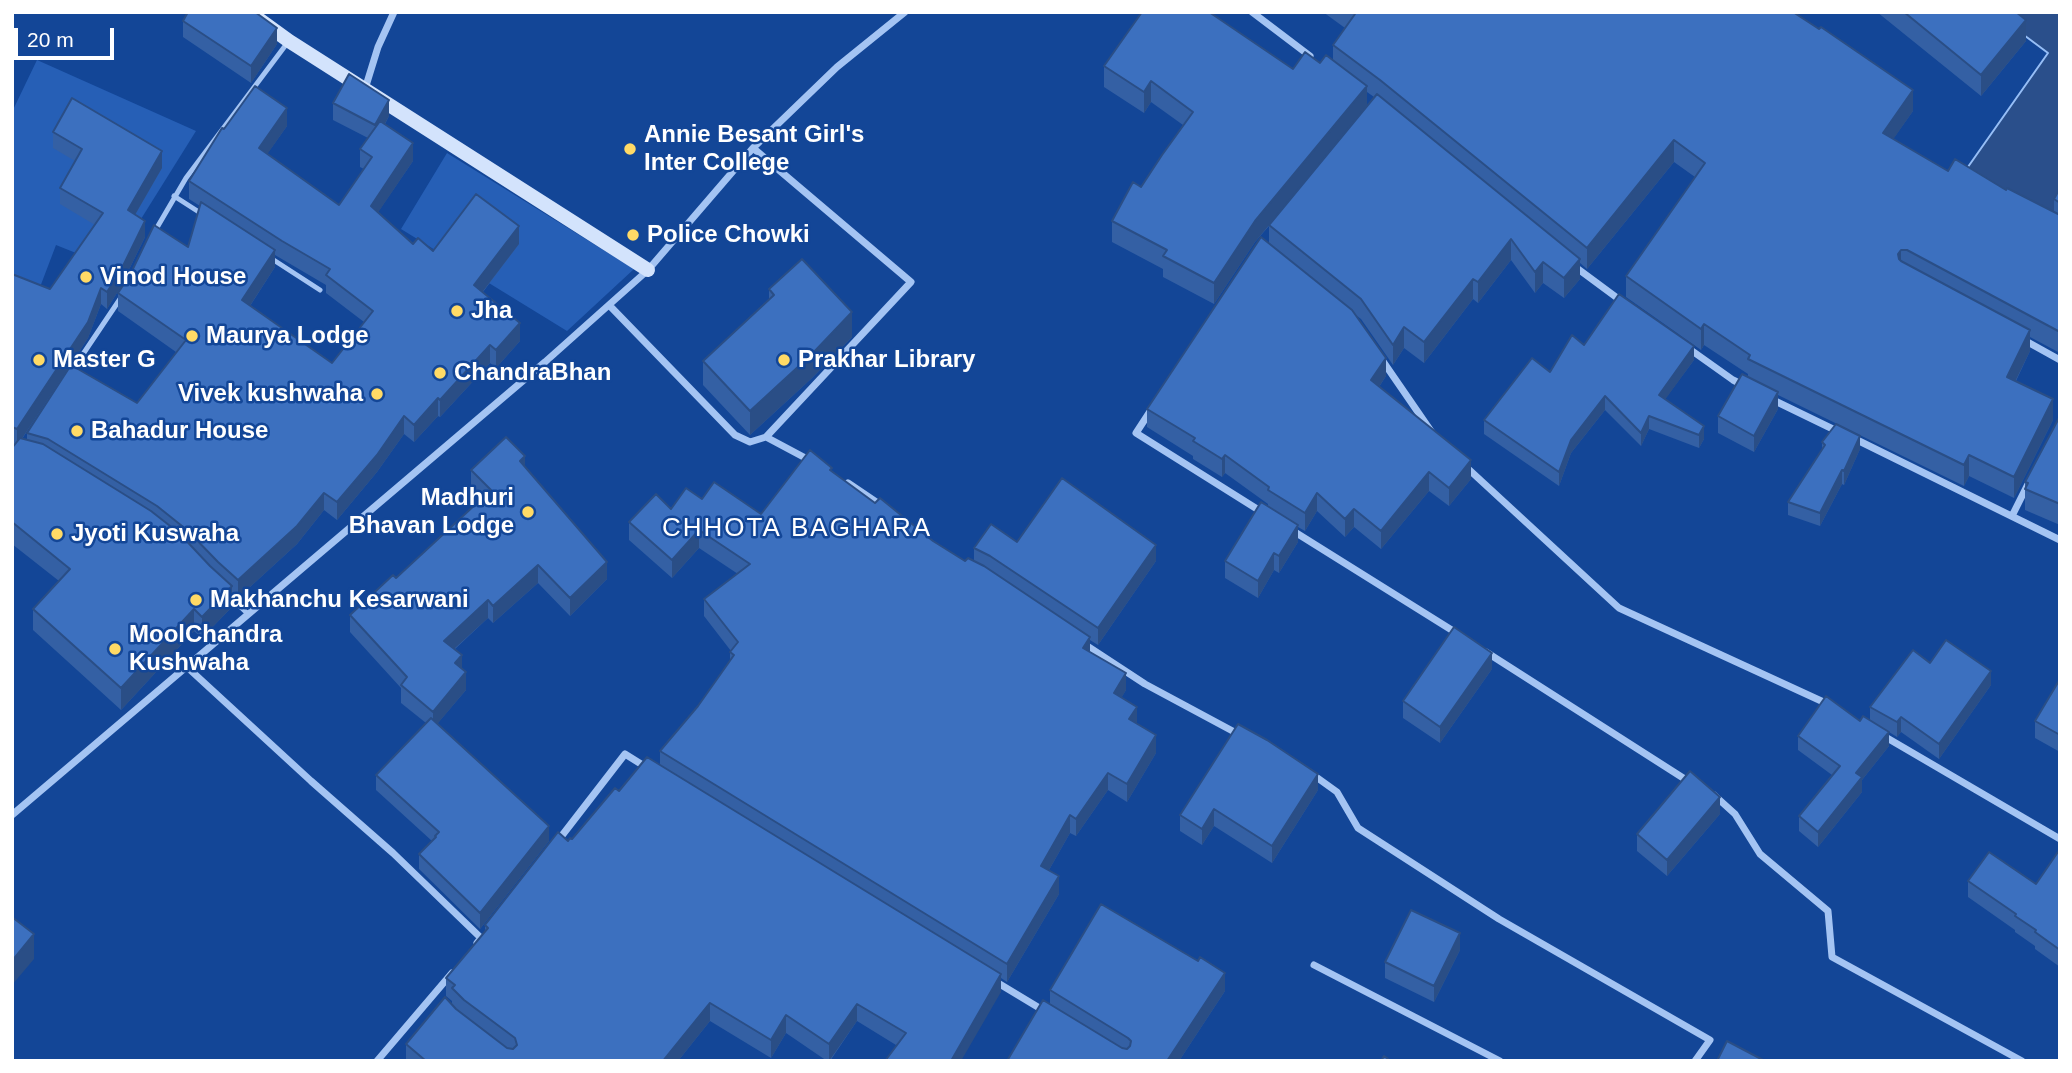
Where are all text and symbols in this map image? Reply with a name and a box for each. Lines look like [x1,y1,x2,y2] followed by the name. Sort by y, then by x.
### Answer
[18,14,117,58] scale bar
[27,28,74,51] text: 20 m
[644,121,864,177] place label: Annie Besant Girl's Inter College
[622,141,638,157] marker: Annie Besant Girl's Inter College
[647,221,810,249] place label: Police Chowki
[625,227,641,243] marker: Police Chowki
[100,263,246,291] place label: Vinod House
[78,269,94,285] marker: Vinod House
[471,297,512,325] place label: Jha
[449,303,465,319] marker: Jha
[206,322,369,350] place label: Maurya Lodge
[184,328,200,344] marker: Maurya Lodge
[53,346,156,374] place label: Master G
[798,346,975,374] place label: Prakhar Library
[31,352,47,368] marker: Master G
[776,352,792,368] marker: Prakhar Library
[454,359,611,387] place label: ChandraBhan
[432,365,448,381] marker: ChandraBhan
[178,380,363,408] place label: Vivek kushwaha
[369,386,385,402] marker: Vivek kushwaha
[91,417,268,445] place label: Bahadur House
[69,423,85,439] marker: Bahadur House
[349,484,514,540] place label: Madhuri Bhavan Lodge
[520,504,536,520] marker: Madhuri Bhavan Lodge
[664,513,930,545] district label: CHHOTA BAGHARA
[71,520,239,548] place label: Jyoti Kuswaha
[49,526,65,542] marker: Jyoti Kuswaha
[210,586,469,614] place label: Makhanchu Kesarwani
[188,592,204,608] marker: Makhanchu Kesarwani
[129,621,282,677] place label: MoolChandra Kushwaha
[107,641,123,657] marker: MoolChandra Kushwaha

